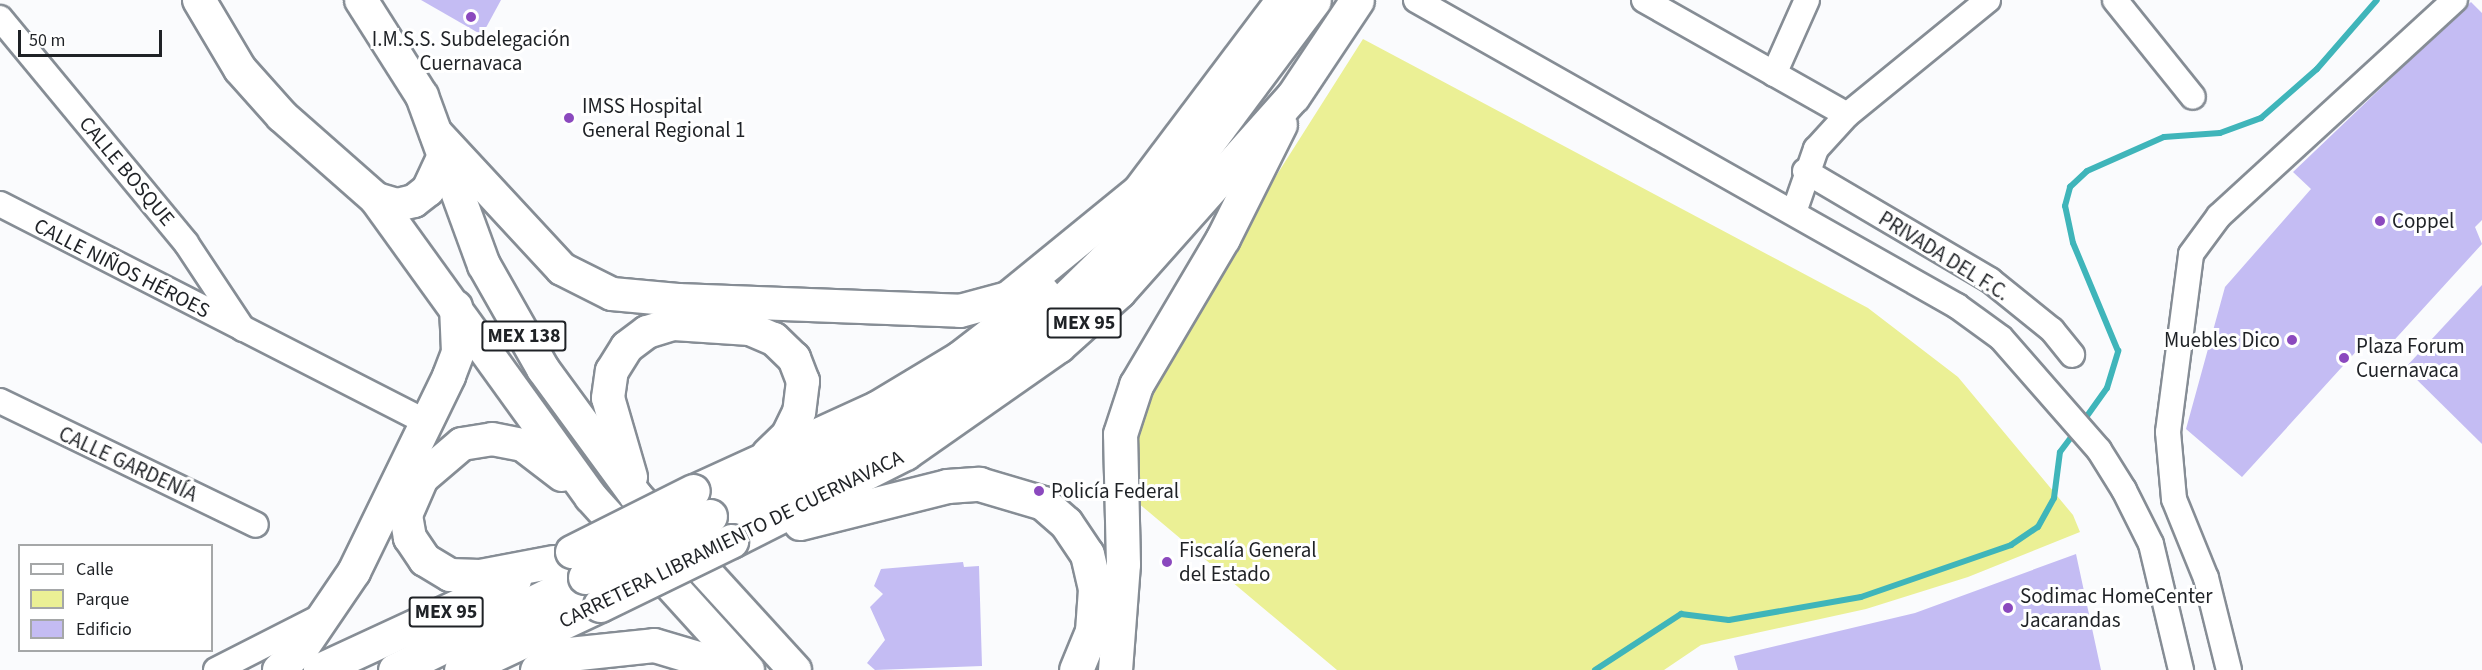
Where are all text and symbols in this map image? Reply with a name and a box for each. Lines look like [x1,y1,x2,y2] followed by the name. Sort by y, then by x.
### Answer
[464,10,478,24] marker: I.M.S.S. Subdelegación Cuernavaca
[21,18,165,56] scale bar
[372,26,570,76] place label: I.M.S.S. Subdelegación Cuernavaca
[29,28,65,53] text: 50 m
[582,93,745,143] place label: IMSS Hospital General Regional 1
[560,109,578,127] marker: IMSS Hospital General Regional 1
[74,111,180,231] street label: CALLE BOSQUE
[1874,206,2014,306] street label: PRIVADA DEL F.C.
[2392,208,2454,234] place label: Coppel
[30,213,214,323] street label: CALLE NIÑOS HÉROES
[2373,214,2387,228] marker: Coppel
[1046,306,1122,340] road number: MEX 95
[480,319,568,353] road number: MEX 138
[2164,327,2280,353] place label: Muebles Dico
[2285,333,2299,347] marker: Muebles Dico
[2356,333,2465,383] place label: Plaza Forum Cuernavaca
[2337,351,2351,365] marker: Plaza Forum Cuernavaca
[55,421,201,507] street label: CALLE GARDENÍA
[555,444,907,634] street label: CARRETERA LIBRAMIENTO DE CUERNAVACA
[1051,478,1179,504] place label: Policía Federal
[1032,484,1046,498] marker: Policía Federal
[1179,537,1317,587] place label: Fiscalía General del Estado
[18,544,213,652] legend
[1160,555,1174,569] marker: Fiscalía General del Estado
[76,557,113,582] text: Calle
[2020,583,2212,633] place label: Sodimac HomeCenter Jacarandas
[76,587,129,612] text: Parque
[408,595,484,629] road number: MEX 95
[2001,601,2015,615] marker: Sodimac HomeCenter Jacarandas
[76,617,132,642] text: Edificio

